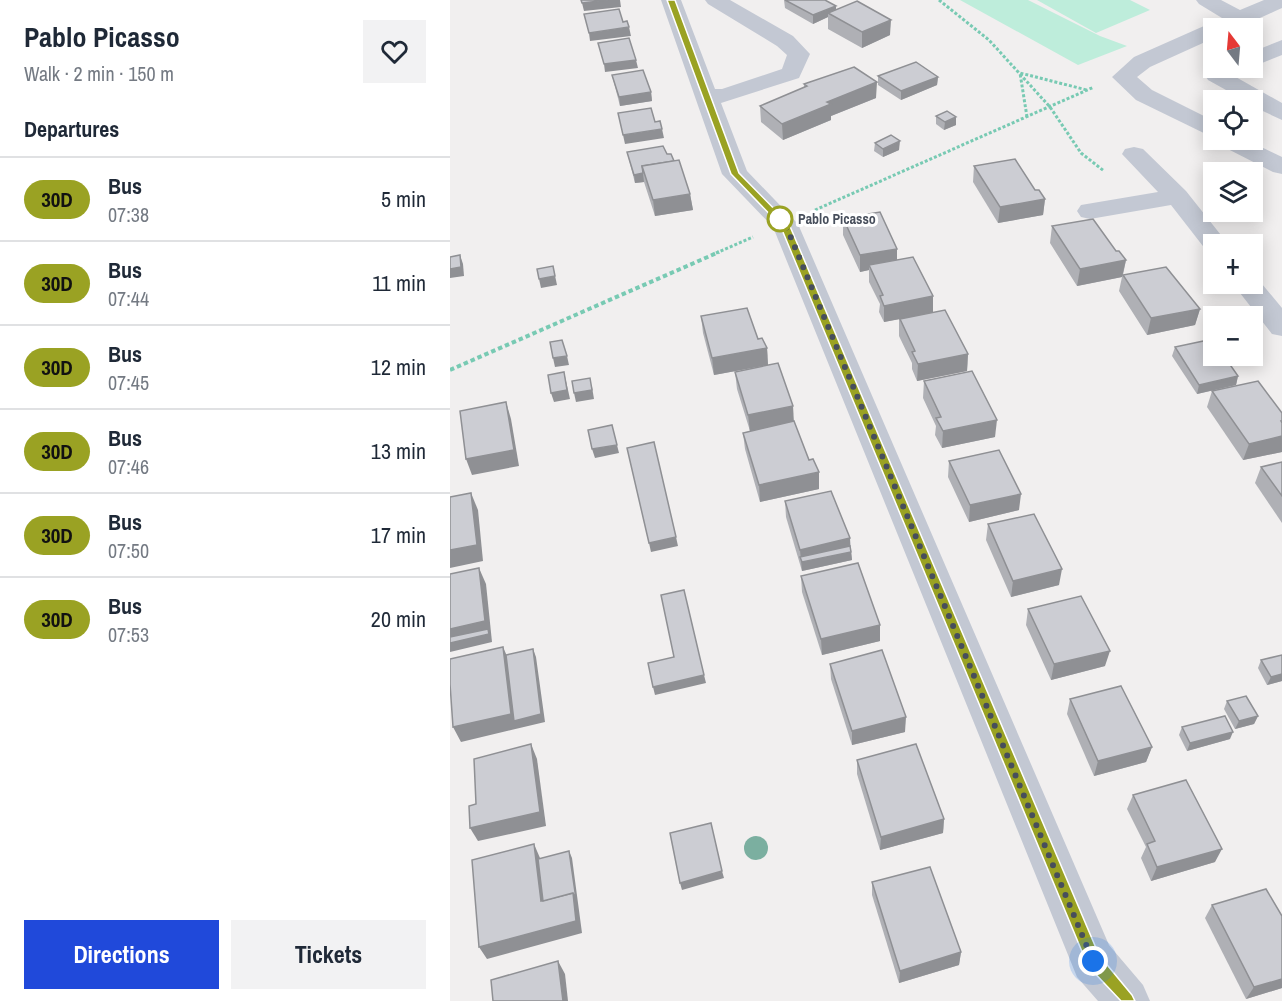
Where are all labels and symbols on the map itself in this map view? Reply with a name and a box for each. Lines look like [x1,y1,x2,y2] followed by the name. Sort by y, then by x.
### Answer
[1203,18,1263,78] north arrow
[767,206,793,232] marker: Pablo Picasso
[798,210,876,228] place label: Pablo Picasso
[1078,946,1108,976] your location

